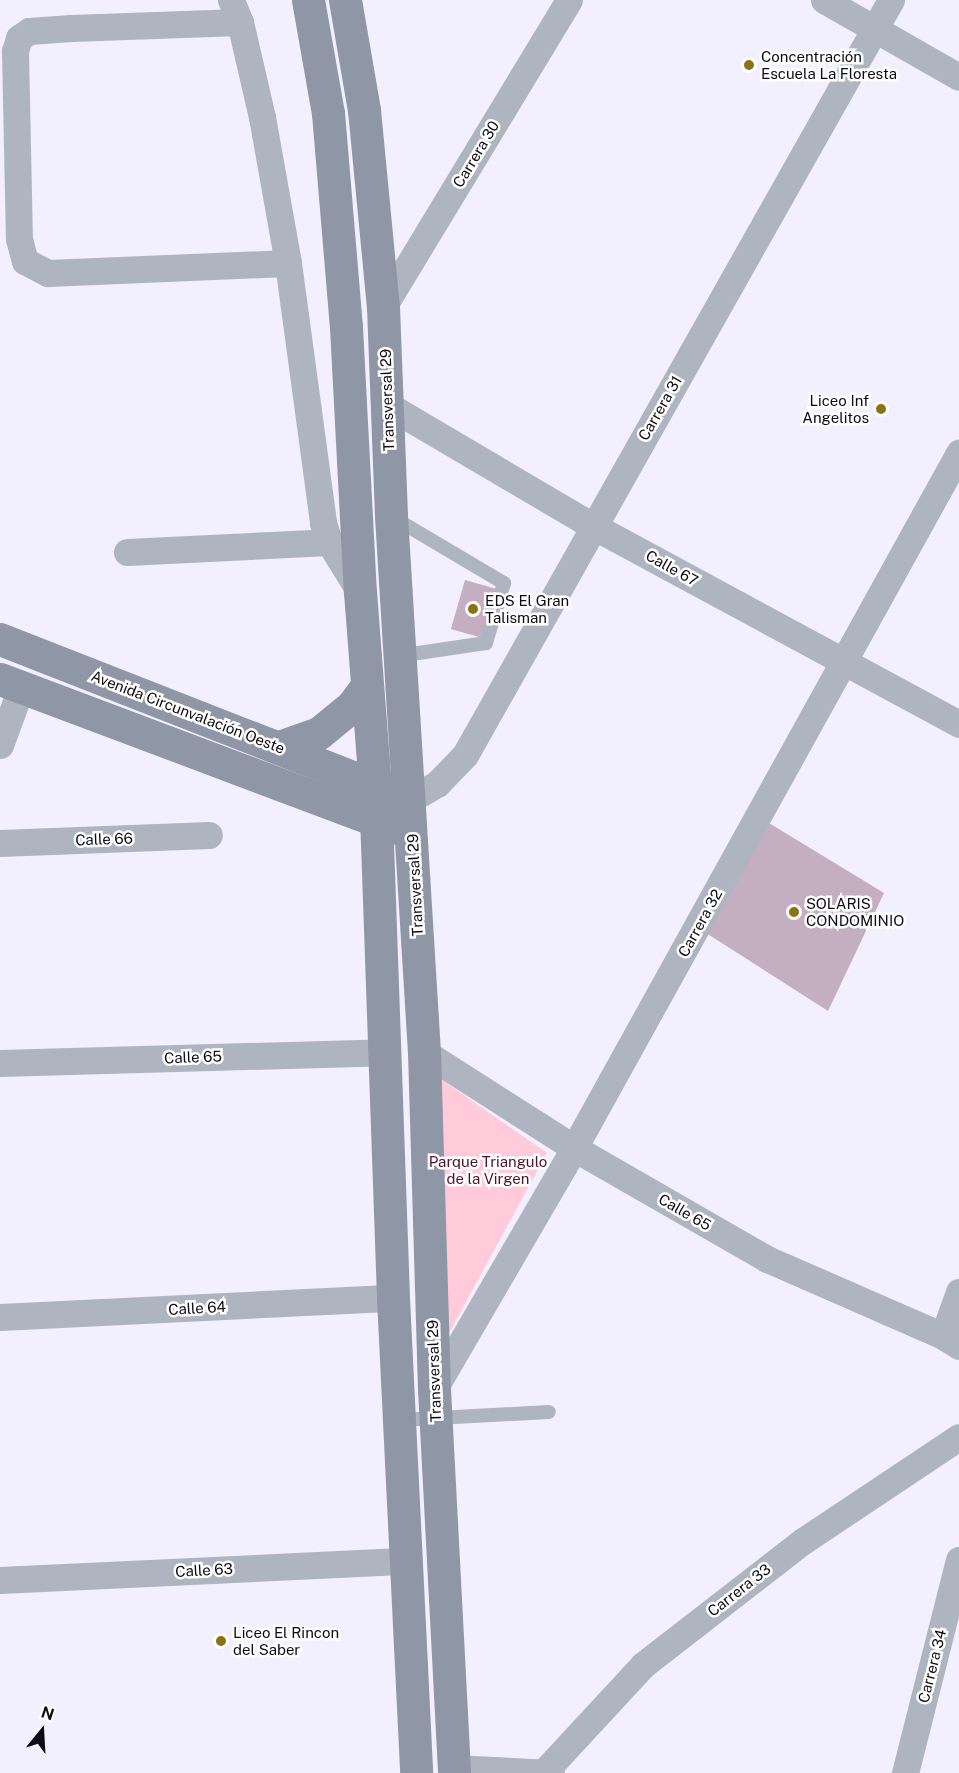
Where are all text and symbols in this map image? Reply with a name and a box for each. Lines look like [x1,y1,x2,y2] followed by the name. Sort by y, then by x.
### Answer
[761,47,897,82] place label: Concentración Escuela La Floresta
[742,58,756,72] marker: Concentración Escuela La Floresta
[449,117,503,191] street label: Carrera 30
[376,348,398,452] street label: Transversal 29
[634,372,686,444] street label: Carrera 31
[802,391,869,426] place label: Liceo Inf Angelitos
[874,402,888,416] marker: Liceo Inf Angelitos
[643,546,701,590] street label: Calle 67
[485,591,569,626] place label: EDS El Gran Talisman
[466,602,480,616] marker: EDS El Gran Talisman
[89,667,287,757] street label: Avenida Circunvalación Oeste
[75,829,133,849] street label: Calle 66
[403,833,427,937] street label: Transversal 29
[674,886,726,960] street label: Carrera 32
[806,894,904,929] place label: SOLARIS CONDOMINIO
[787,905,801,919] marker: SOLARIS CONDOMINIO
[164,1047,222,1067] street label: Calle 65
[429,1152,547,1187] park label: Parque Triangulo de la Virgen
[655,1190,715,1234] street label: Calle 65
[168,1297,226,1319] street label: Calle 64
[423,1319,445,1423] street label: Transversal 29
[175,1559,233,1581] street label: Calle 63
[704,1560,774,1620] street label: Carrera 33
[233,1623,339,1658] place label: Liceo El Rincon del Saber
[914,1627,950,1705] street label: Carrera 34
[214,1634,228,1648] marker: Liceo El Rincon del Saber
[12,1701,72,1761] north arrow
[39,1702,57,1724] text: N

